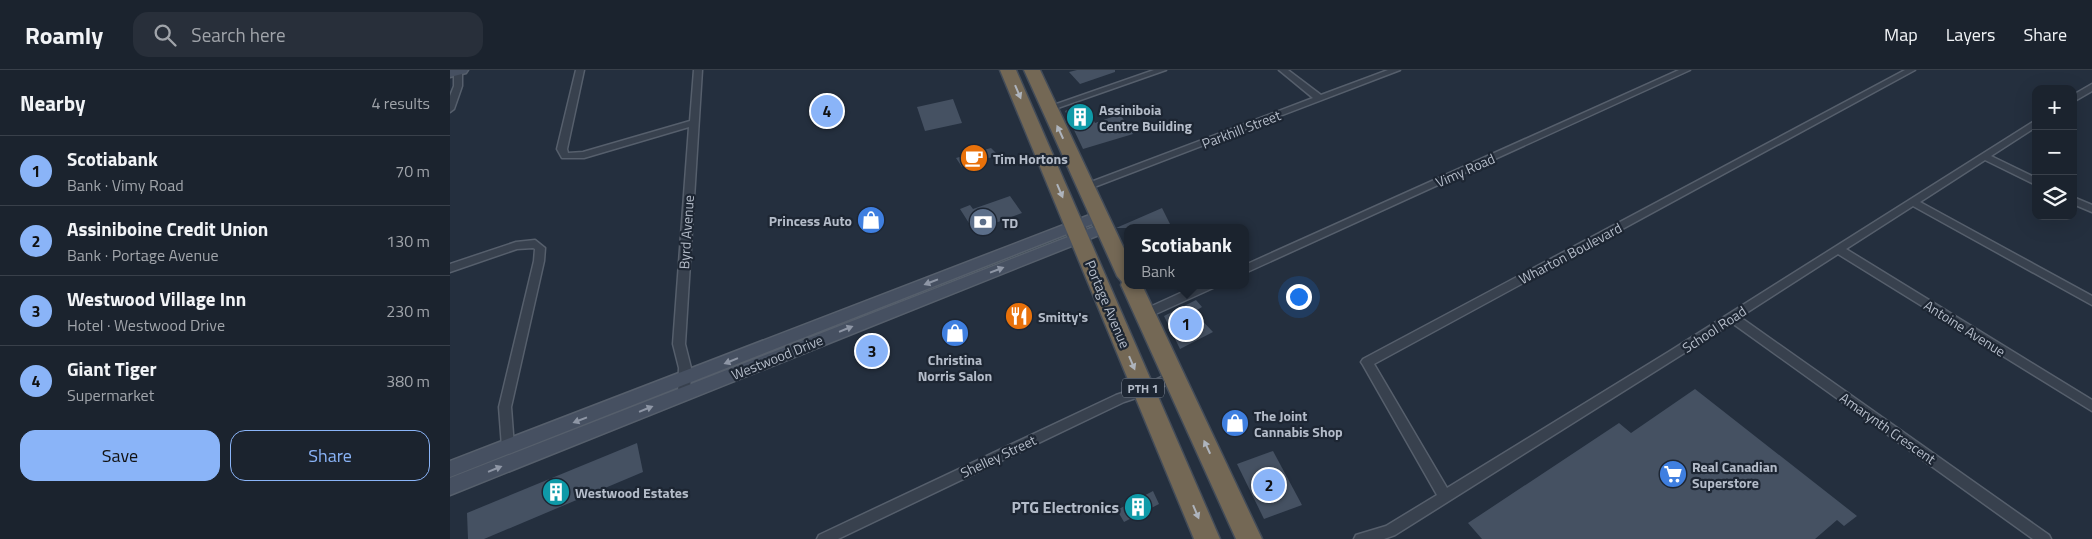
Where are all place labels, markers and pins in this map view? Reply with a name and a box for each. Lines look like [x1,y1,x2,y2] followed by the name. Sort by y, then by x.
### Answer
[811,92,843,130] pin: 4
[1099,99,1193,136] place label: Assiniboia Centre Building
[1065,102,1095,132] building icon: Assiniboia Centre Building
[959,143,989,173] cafe icon: Tim Hortons
[993,148,1068,169] place label: Tim Hortons
[856,205,886,235] shop icon: Princess Auto
[968,207,998,237] bank icon: TD
[769,210,852,231] place label: Princess Auto
[1002,212,1018,233] place label: TD
[1004,301,1034,331] restaurant icon: Smitty's
[1170,305,1202,343] pin: 1
[1038,306,1089,327] place label: Smitty's
[940,318,970,348] shop icon: Christina Norris Salon
[856,332,888,370] pin: 3
[918,349,992,386] place label: Christina Norris Salon
[1254,405,1343,442] place label: The Joint Cannabis Shop
[1220,408,1250,438] shop icon: The Joint Cannabis Shop
[1692,456,1778,493] place label: Real Canadian Superstore
[1658,459,1688,489] supermarket icon: Real Canadian Superstore
[1253,466,1285,504] pin: 2
[541,477,571,507] building icon: Westwood Estates
[575,482,689,503] place label: Westwood Estates
[1123,492,1153,522] building icon: PTG Electronics
[1012,495,1119,519] place label: PTG Electronics

